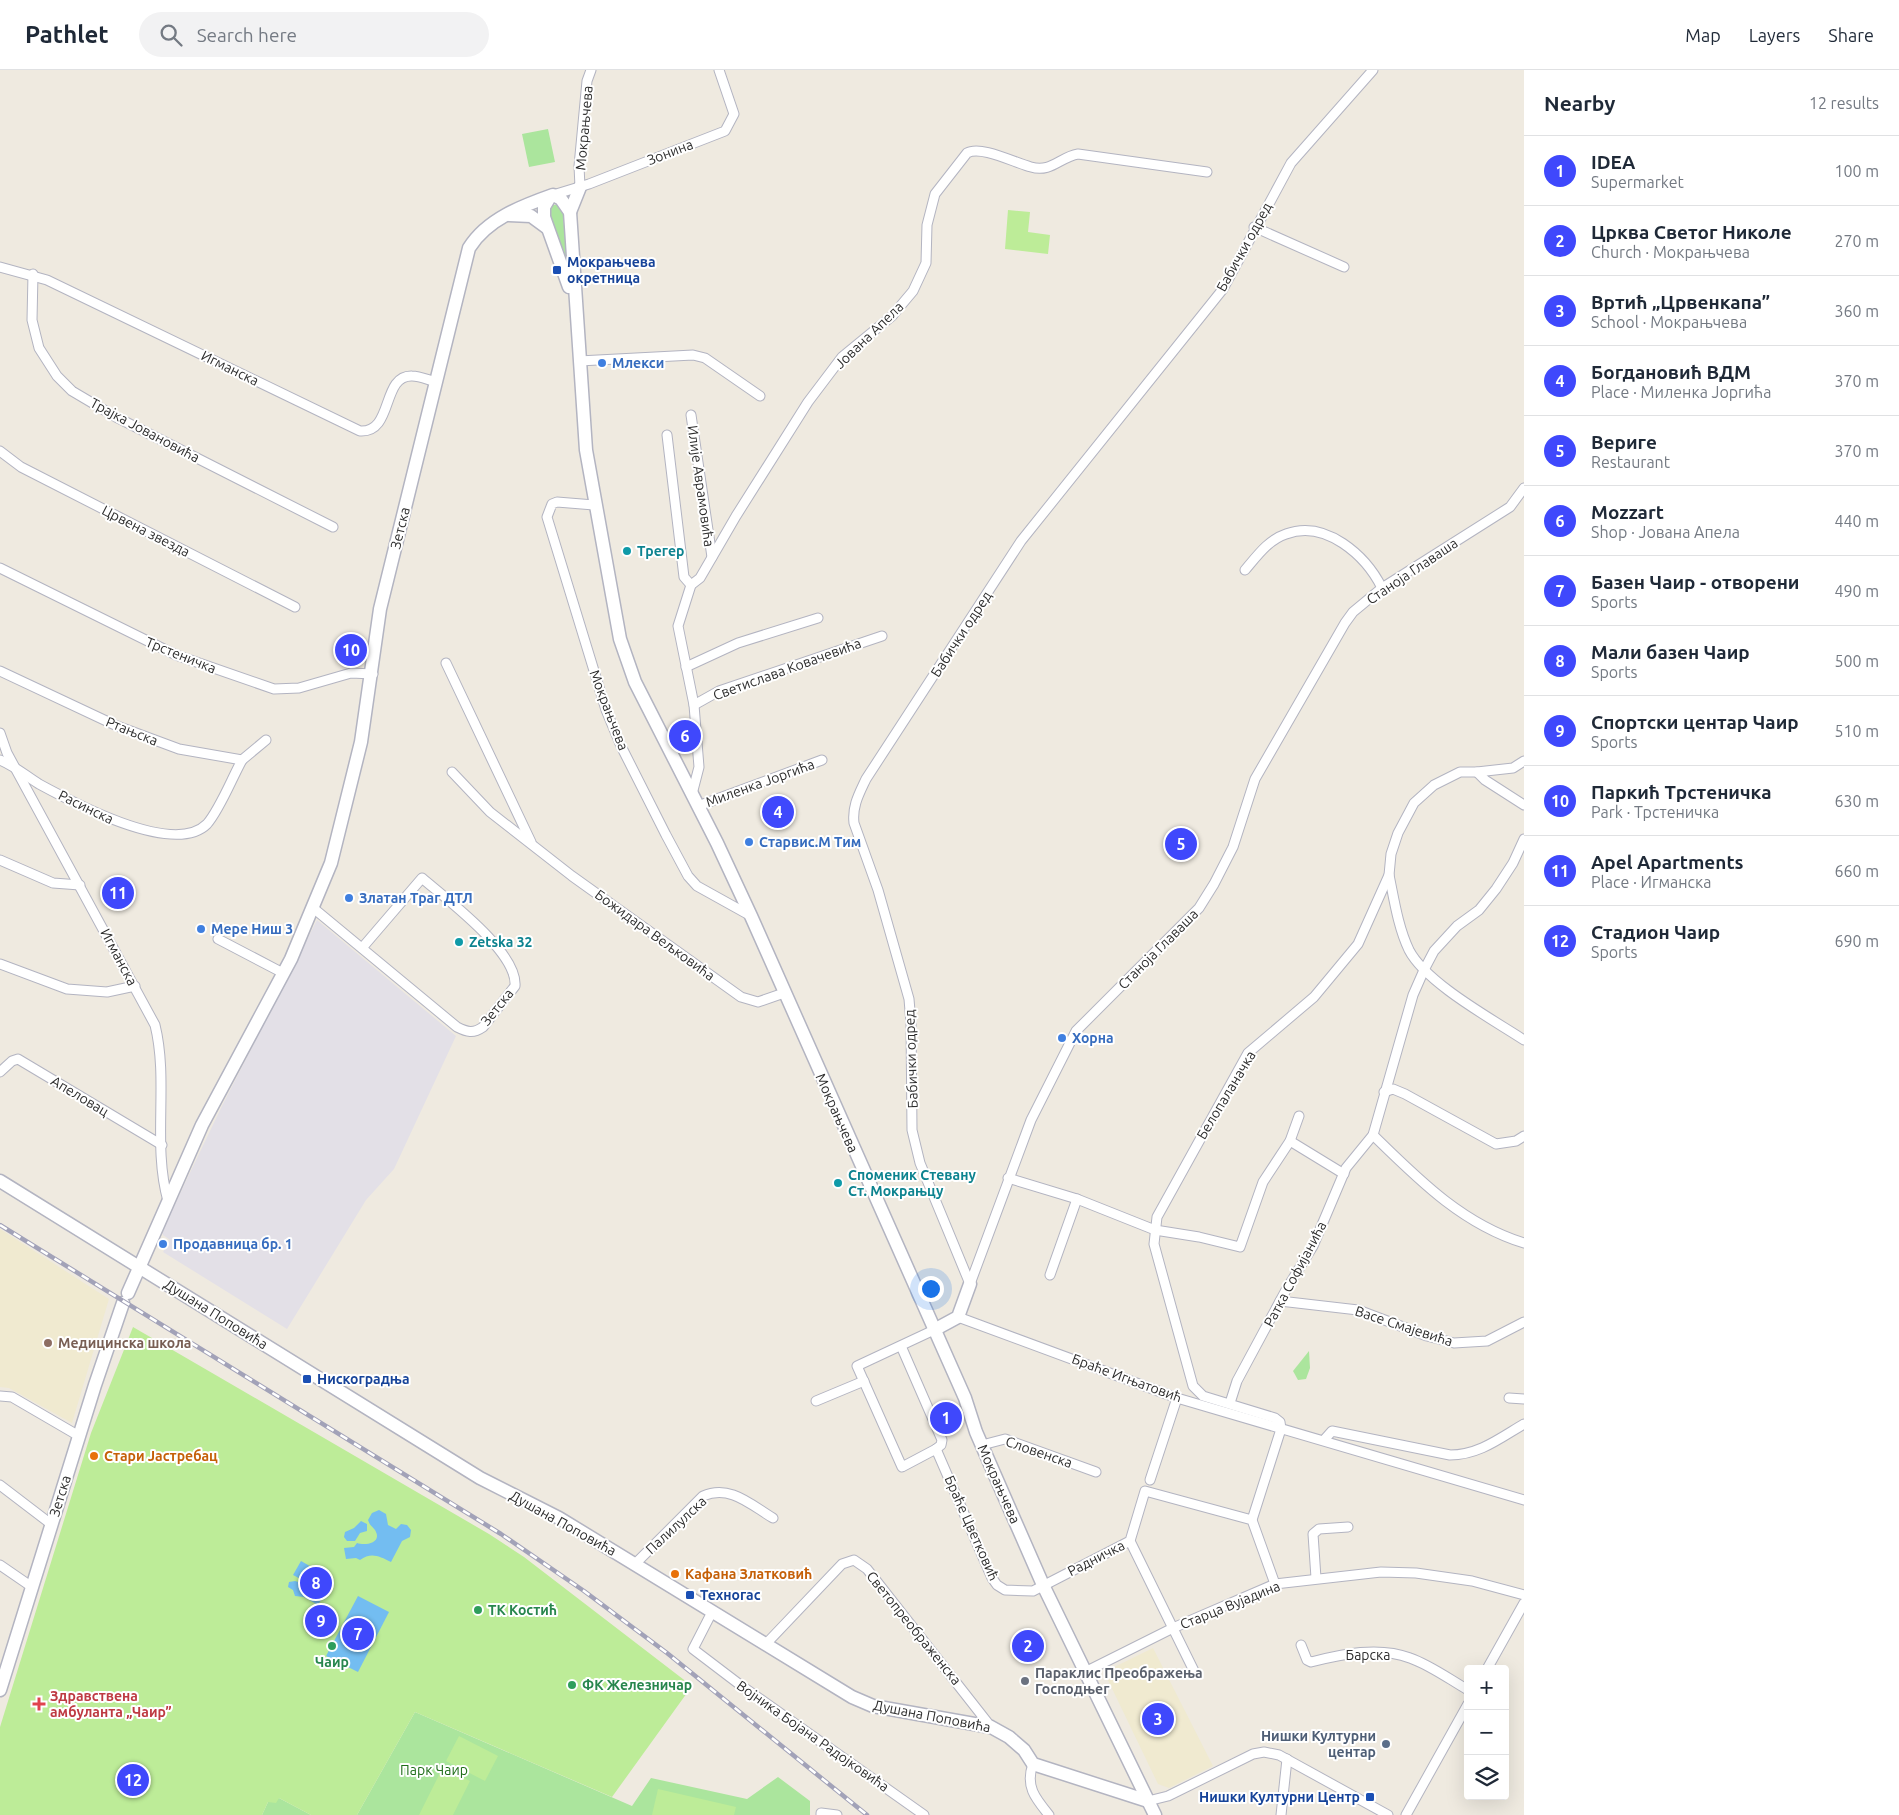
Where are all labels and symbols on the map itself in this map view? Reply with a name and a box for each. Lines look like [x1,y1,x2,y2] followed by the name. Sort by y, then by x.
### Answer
[572,85,596,171] street label: Мокрањчева
[645,136,695,168] street label: Зонина
[1213,200,1275,294] street label: Бабички одред
[567,254,656,286] place label: Мокрањчева окретница
[551,264,563,276] marker: Мокрањчева окретница
[831,298,907,372] street label: Јована Апела
[199,347,261,389] street label: Игманска
[612,355,664,371] place label: Млекси
[596,357,608,369] marker: Млекси
[88,394,202,466] street label: Трајка Јовановића
[685,424,717,548] street label: Илије Аврамовића
[99,502,193,560] street label: Црвена звезда
[387,505,413,551] street label: Зетска
[1363,535,1461,607] street label: Станоја Главаша
[637,543,684,559] place label: Трегер
[621,545,633,557] marker: Трегер
[927,588,995,680] street label: Бабички одред
[335,631,367,669] pin: 10
[143,634,219,676] street label: Трстеничка
[711,635,863,703] street label: Светислава Ковачевића
[586,668,632,752] street label: Мокрањчева
[104,713,160,749] street label: Ртањска
[669,717,701,755] pin: 6
[703,756,817,810] street label: Миленка Јоргића
[56,787,116,827] street label: Расинска
[762,793,794,831] pin: 4
[1165,825,1197,863] pin: 5
[759,834,861,850] place label: Старвис.М Тим
[743,836,755,848] marker: Старвис.М Тим
[102,874,134,912] pin: 11
[592,886,718,984] street label: Божидара Вељковића
[359,890,473,906] place label: Златан Траг ДТЛ
[343,892,355,904] marker: Златан Траг ДТЛ
[1115,906,1201,992] street label: Станоја Главаша
[211,921,293,937] place label: Мере Ниш 3
[195,923,207,935] marker: Мере Ниш 3
[97,926,141,988] street label: Игманска
[469,934,533,950] place label: Zetska 32
[453,936,465,948] marker: Zetska 32
[477,985,517,1029] street label: Зетска
[901,1009,921,1109] street label: Бабички одред
[1072,1030,1114,1046] place label: Хорна
[1056,1032,1068,1044] marker: Хорна
[1193,1048,1259,1142] street label: Белопаланачка
[812,1071,862,1155] street label: Мокрањчева
[48,1073,112,1119] street label: Апеловац
[848,1167,976,1199] place label: Споменик Стевану Ст. Мокрањцу
[832,1177,844,1189] marker: Споменик Стевану Ст. Мокрањцу
[1260,1219,1330,1329] street label: Ратка Софијанића
[173,1236,293,1252] place label: Продавница бр. 1
[157,1238,169,1250] marker: Продавница бр. 1
[161,1276,271,1352] street label: Душана Поповића
[918,1276,944,1302] your location
[1353,1303,1455,1349] street label: Васе Смајевића
[58,1335,191,1351] place label: Медицинска школа
[42,1337,54,1349] marker: Медицинска школа
[1070,1351,1184,1405] street label: Браће Игњатовић
[317,1371,410,1387] place label: Нискоградња
[301,1373,313,1385] marker: Нискоградња
[930,1399,962,1437] pin: 1
[1003,1433,1075,1471] street label: Словенска
[974,1442,1024,1526] street label: Мокрањчева
[104,1448,218,1464] place label: Стари Јастребац
[88,1450,100,1462] marker: Стари Јастребац
[46,1473,74,1519] street label: Зетска
[942,1473,1002,1583] street label: Браће Цветковић
[507,1487,619,1559] street label: Душана Поповића
[642,1493,710,1557] street label: Палилулска
[1065,1537,1127,1579] street label: Радничка
[300,1564,332,1602] pin: 8
[685,1566,812,1582] place label: Кафана Златковић
[669,1568,681,1580] marker: Кафана Златковић
[863,1568,965,1688] street label: Светопреображенска
[1178,1578,1282,1632] street label: Старца Вујадина
[700,1587,761,1603] place label: Техногас
[684,1589,696,1601] marker: Техногас
[305,1602,337,1640] pin: 9
[488,1602,557,1618] place label: ТК Костић
[472,1604,484,1616] marker: ТК Костић
[342,1615,374,1653] pin: 7
[1012,1627,1044,1665] pin: 2
[326,1640,338,1652] marker: Чаир
[1346,1647,1390,1663] street label: Барска
[315,1654,349,1670] place label: Чаир
[1035,1665,1203,1697] place label: Параклис Преображења Господњег
[1019,1675,1031,1687] marker: Параклис Преображења Господњег
[582,1677,692,1693] place label: ФК Железничар
[734,1677,892,1795] street label: Војника Бојана Радојковића
[566,1679,578,1691] marker: ФК Железничар
[50,1688,172,1720] place label: Здравствена амбуланта „Чаир”
[32,1697,46,1711] marker: Здравствена амбуланта „Чаир”
[872,1697,992,1735] street label: Душана Поповића
[1142,1700,1174,1738] pin: 3
[1261,1728,1376,1760] place label: Нишки Културни центар
[1380,1738,1392,1750] marker: Нишки Културни центар
[117,1761,149,1799] pin: 12
[400,1762,468,1778] park label: Парк Чаир
[1199,1789,1360,1805] place label: Нишки Културни Центр
[1364,1791,1376,1803] marker: Нишки Културни Центр

